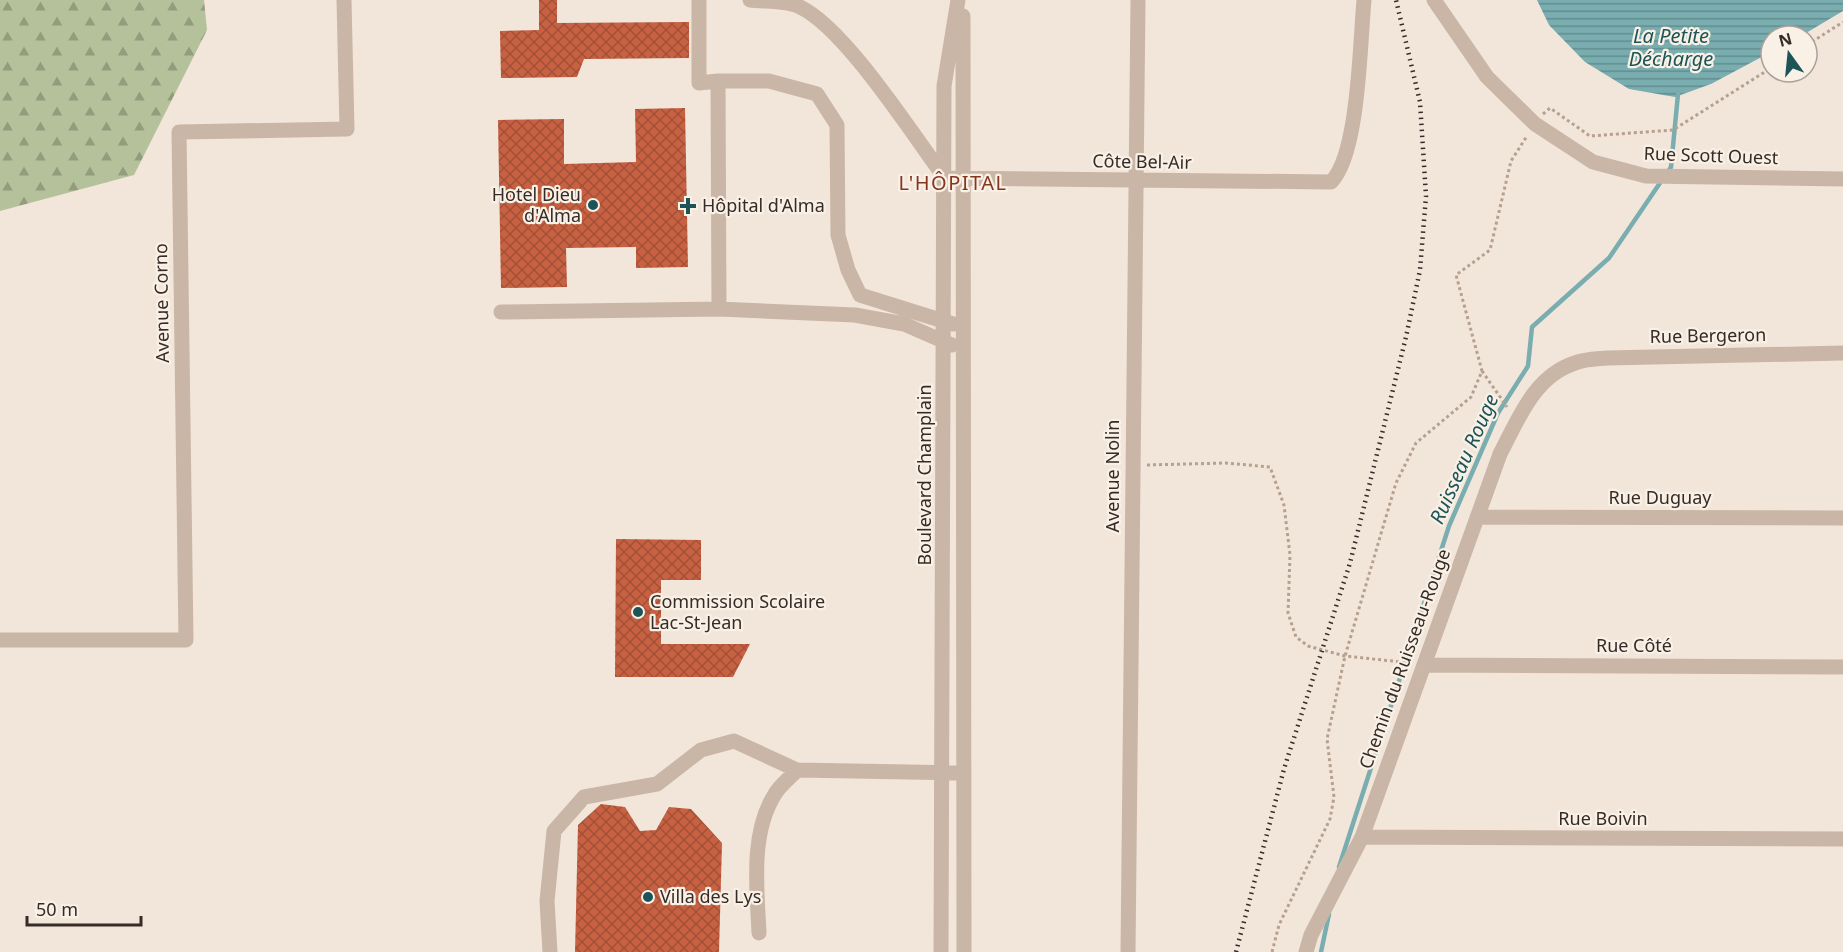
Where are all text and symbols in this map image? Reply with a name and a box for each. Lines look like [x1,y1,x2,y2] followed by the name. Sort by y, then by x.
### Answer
[1629,22,1713,72] water label: La Petite Décharge
[1759,24,1819,84] north arrow
[1776,27,1794,52] text: N
[1643,141,1779,169] street label: Rue Scott Ouest
[1092,148,1193,174] street label: Côte Bel-Air
[898,169,1008,196] district label: L'HÔPITAL
[492,182,581,227] place label: Hotel Dieu d'Alma
[702,193,825,217] place label: Hôpital d'Alma
[679,197,697,215] marker: Hôpital d'Alma
[586,198,600,212] marker: Hotel Dieu d'Alma
[148,243,174,363] street label: Avenue Corno
[1649,322,1766,348] street label: Rue Bergeron
[912,384,936,566] street label: Boulevard Champlain
[1423,390,1504,528] water label: Ruisseau Rouge
[1100,420,1124,532] street label: Avenue Nolin
[1609,485,1712,509] street label: Rue Duguay
[1353,545,1455,772] street label: Chemin du Ruisseau-Rouge
[650,589,825,634] place label: Commission Scolaire Lac-St-Jean
[631,605,645,619] marker: Commission Scolaire Lac-St-Jean
[1596,633,1672,657] street label: Rue Côté
[1558,806,1648,830] street label: Rue Boivin
[660,884,761,908] place label: Villa des Lys
[27,889,141,927] scale bar
[641,890,655,904] marker: Villa des Lys
[36,897,78,921] text: 50 m

